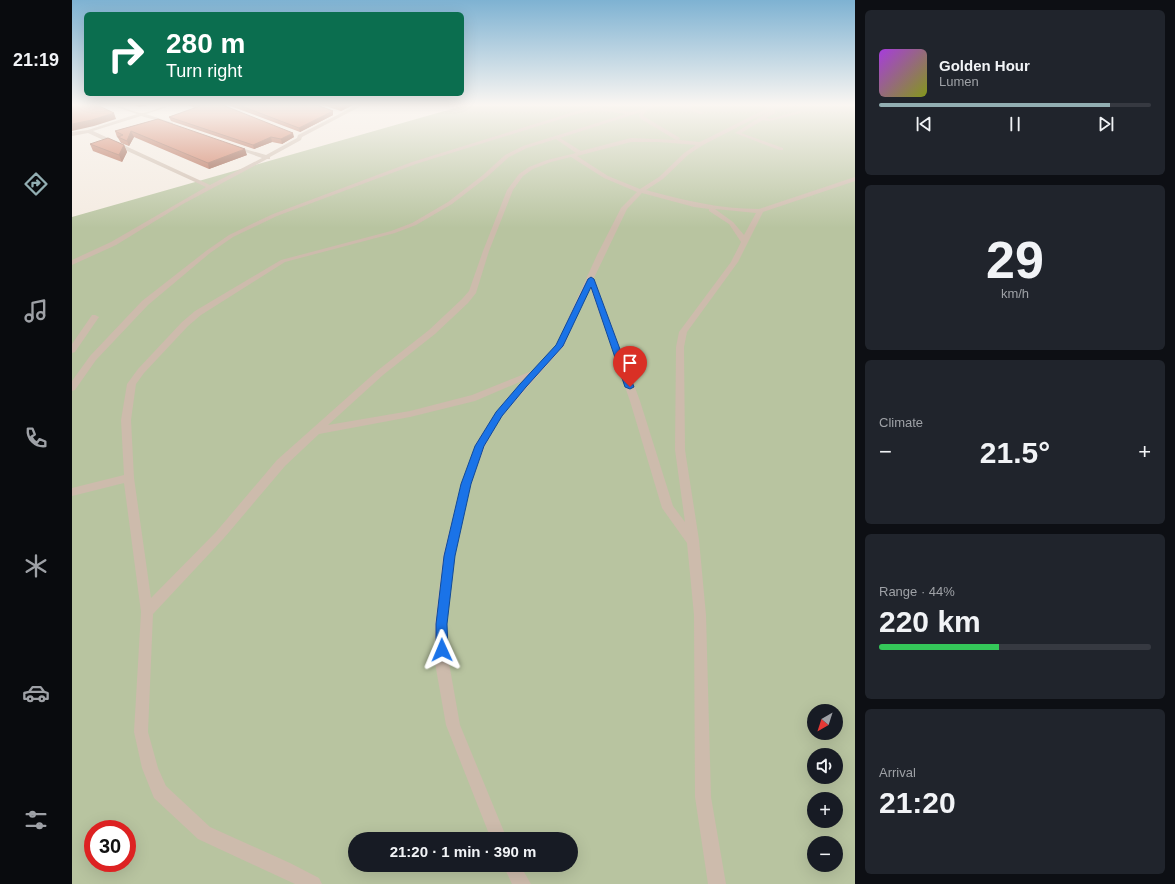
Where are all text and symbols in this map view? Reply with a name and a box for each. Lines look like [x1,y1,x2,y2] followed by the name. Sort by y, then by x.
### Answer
[100,28,152,80] icon: right
[166,28,245,59] text: 280 m
[13,50,59,70] text: 21:19
[939,57,1030,74] text: Golden Hour
[166,61,242,81] text: Turn right
[939,74,979,89] text: Lumen
[913,113,935,135] icon: previous
[1004,113,1026,135] icon: pause
[1095,113,1117,135] icon: next
[22,170,50,198] icon: directions
[986,231,1044,289] text: 29
[1001,286,1029,301] text: km/h
[22,297,50,325] icon: music
[613,346,647,387] pin
[619,352,641,374] icon: arrive
[879,415,923,430] text: Climate
[22,424,50,452] icon: phone
[980,436,1050,469] text: 21.5°
[879,439,892,464] text: −
[1138,439,1151,464] text: +
[22,552,50,580] icon: climate
[879,584,955,599] text: Range · 44%
[879,605,981,638] text: 220 km
[421,629,463,671] position arrow
[22,679,50,707] icon: car
[807,704,843,740] north arrow
[807,704,843,872] map controls
[807,748,843,784] button: sound
[879,765,916,780] text: Arrival
[879,786,956,819] text: 21:20
[807,792,843,828] button: +
[22,806,50,834] icon: filters
[84,820,136,872] speed limit sign: 30
[807,836,843,872] button: −
[390,843,536,860] text: 21:20 · 1 min · 390 m

